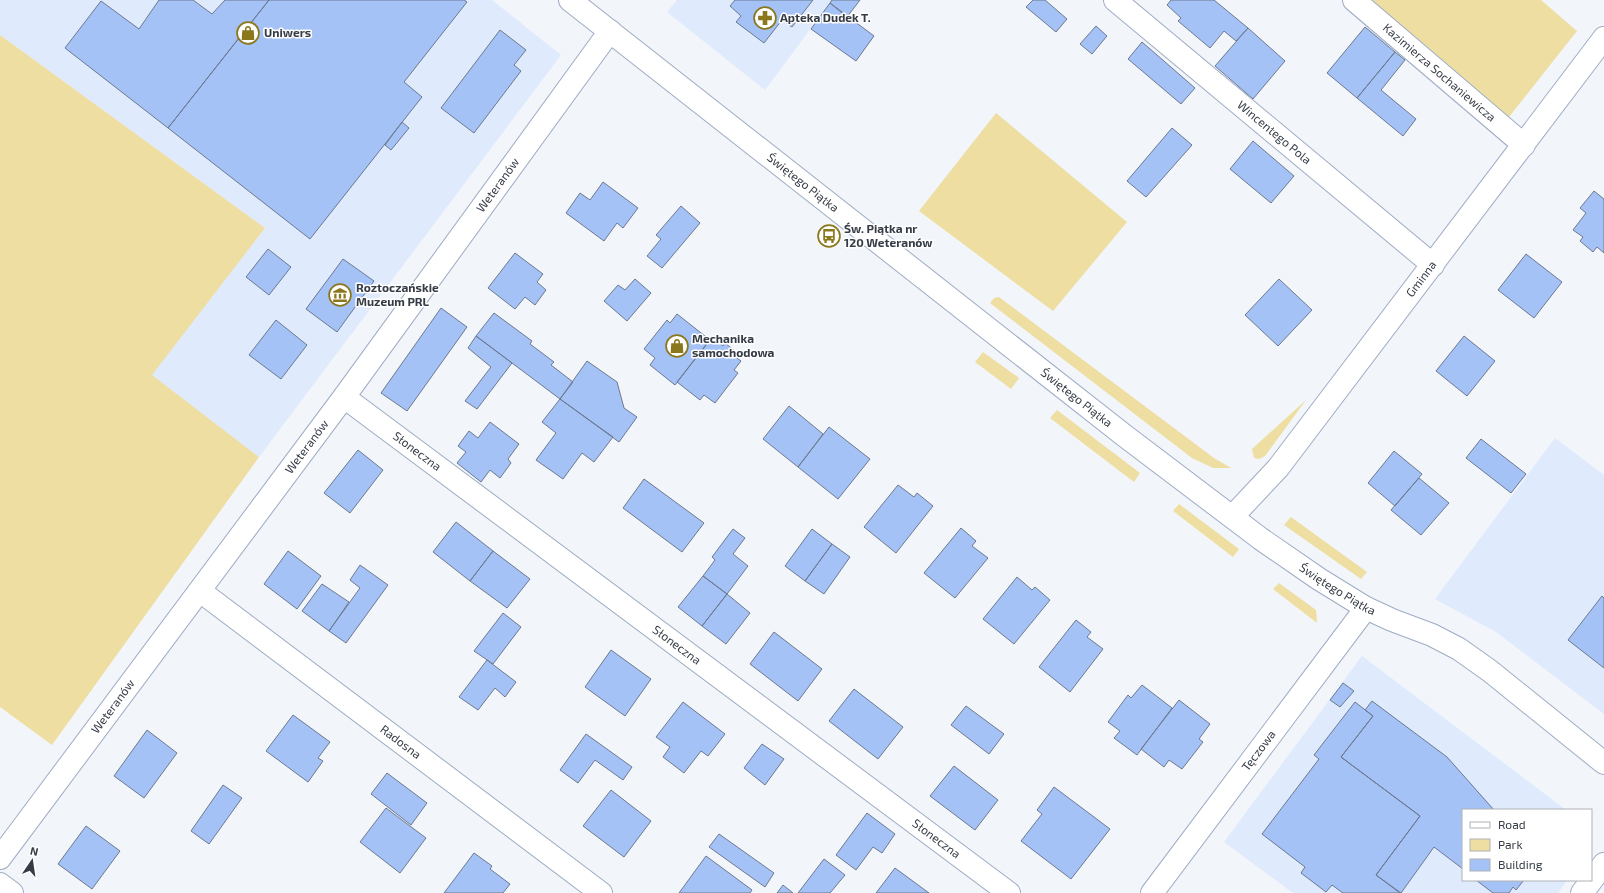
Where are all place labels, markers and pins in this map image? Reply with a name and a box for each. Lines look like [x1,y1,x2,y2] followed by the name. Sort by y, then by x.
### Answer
[752,5,778,31] pharmacy icon: Apteka Dudek T.
[780,10,871,24] place label: Apteka Dudek T.
[235,20,261,46] shop icon: Uniwers
[264,25,311,39] place label: Uniwers
[844,221,933,249] place label: Św. Piątka nr 120 Weteranów
[816,223,842,249] bus stop icon: Św. Piątka nr 120 Weteranów
[356,280,439,308] place label: Roztoczańskie Muzeum PRL
[327,282,353,308] museum icon: Roztoczańskie Muzeum PRL
[692,331,775,359] place label: Mechanika samochodowa
[664,333,690,359] shop icon: Mechanika samochodowa

